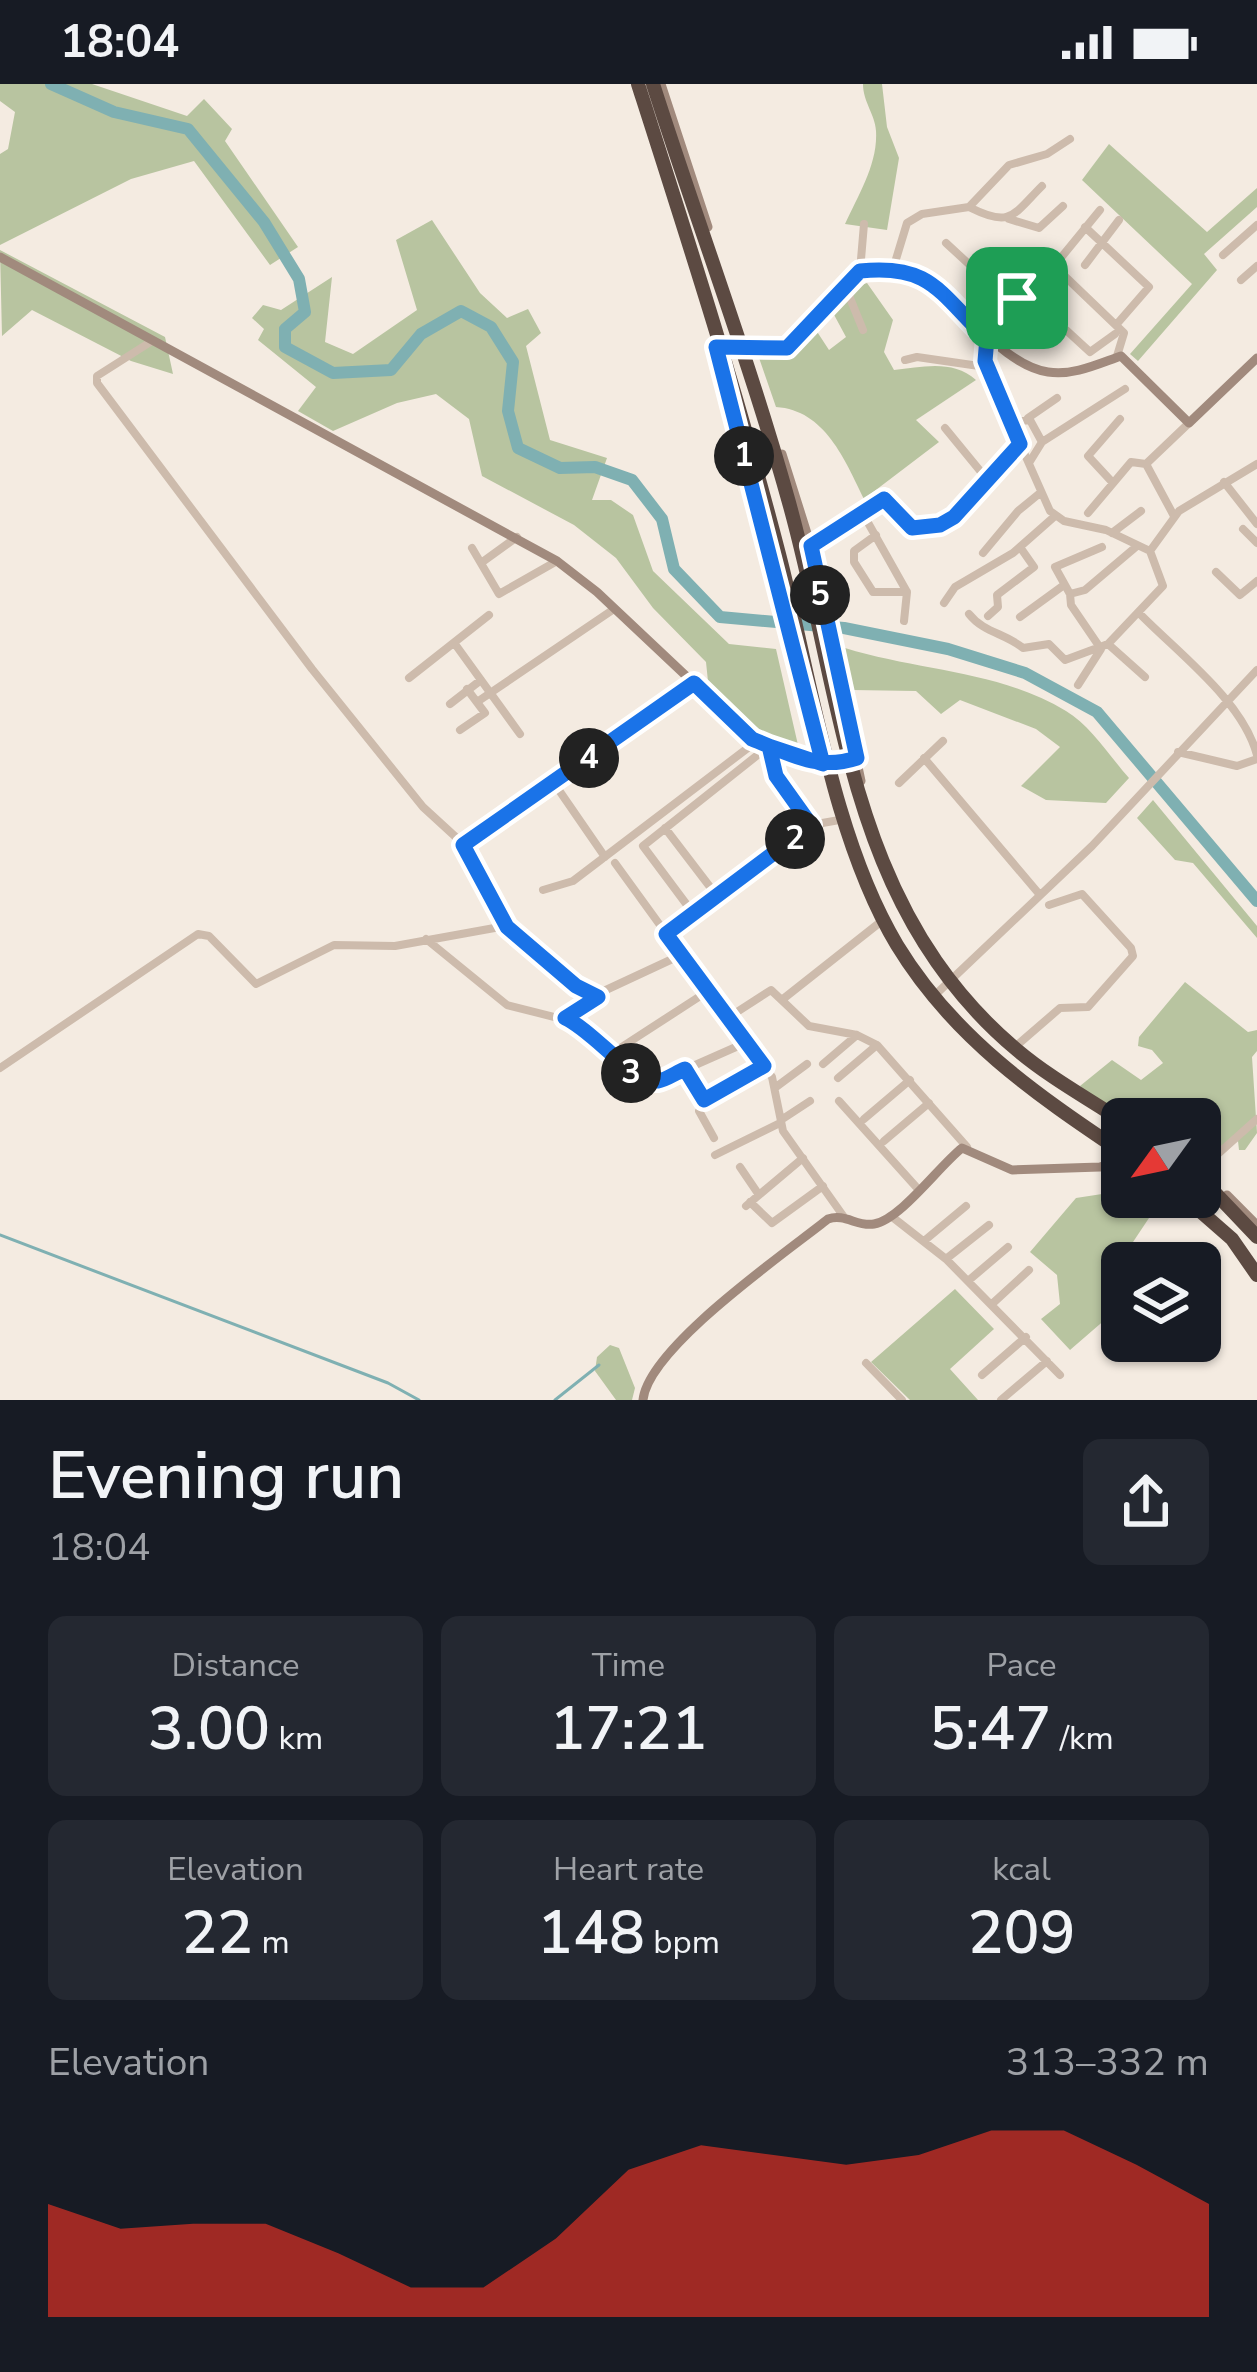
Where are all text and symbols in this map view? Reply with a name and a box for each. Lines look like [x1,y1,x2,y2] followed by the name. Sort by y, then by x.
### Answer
[60,12,179,73] text: 18:04
[966,247,1068,349] pin
[984,265,1050,331] icon: arrive
[714,426,774,486] pin: 1
[734,433,754,478] text: 1
[790,565,850,625] pin: 5
[810,572,830,617] text: 5
[559,728,619,788] pin: 4
[579,735,599,780] text: 4
[765,809,825,869] pin: 2
[785,816,805,861] text: 2
[601,1043,661,1103] pin: 3
[621,1050,641,1095] text: 3
[1101,1098,1221,1218] north arrow
[1101,1098,1221,1362] map controls
[1101,1242,1221,1362] button: layers
[48,1431,404,1521] text: Evening run
[1083,1439,1209,1565] button: share
[48,1521,151,1574] text: 18:04
[171,1643,300,1688] text: Distance
[592,1643,665,1688] text: Time
[986,1643,1057,1688] text: Pace
[148,1688,270,1770] text: 3.00
[549,1688,708,1770] text: 17:21
[929,1688,1051,1770] text: 5:47
[270,1716,323,1761] text: km
[1051,1716,1114,1761] text: /km
[167,1847,304,1892] text: Elevation
[553,1847,704,1892] text: Heart rate
[992,1847,1051,1892] text: kcal
[181,1892,253,1974] text: 22
[537,1892,645,1974] text: 148
[968,1892,1076,1974] text: 209
[253,1920,290,1965] text: m
[645,1920,720,1965] text: bpm
[48,2036,209,2089] text: Elevation
[1006,2036,1209,2089] text: 313–332 m

